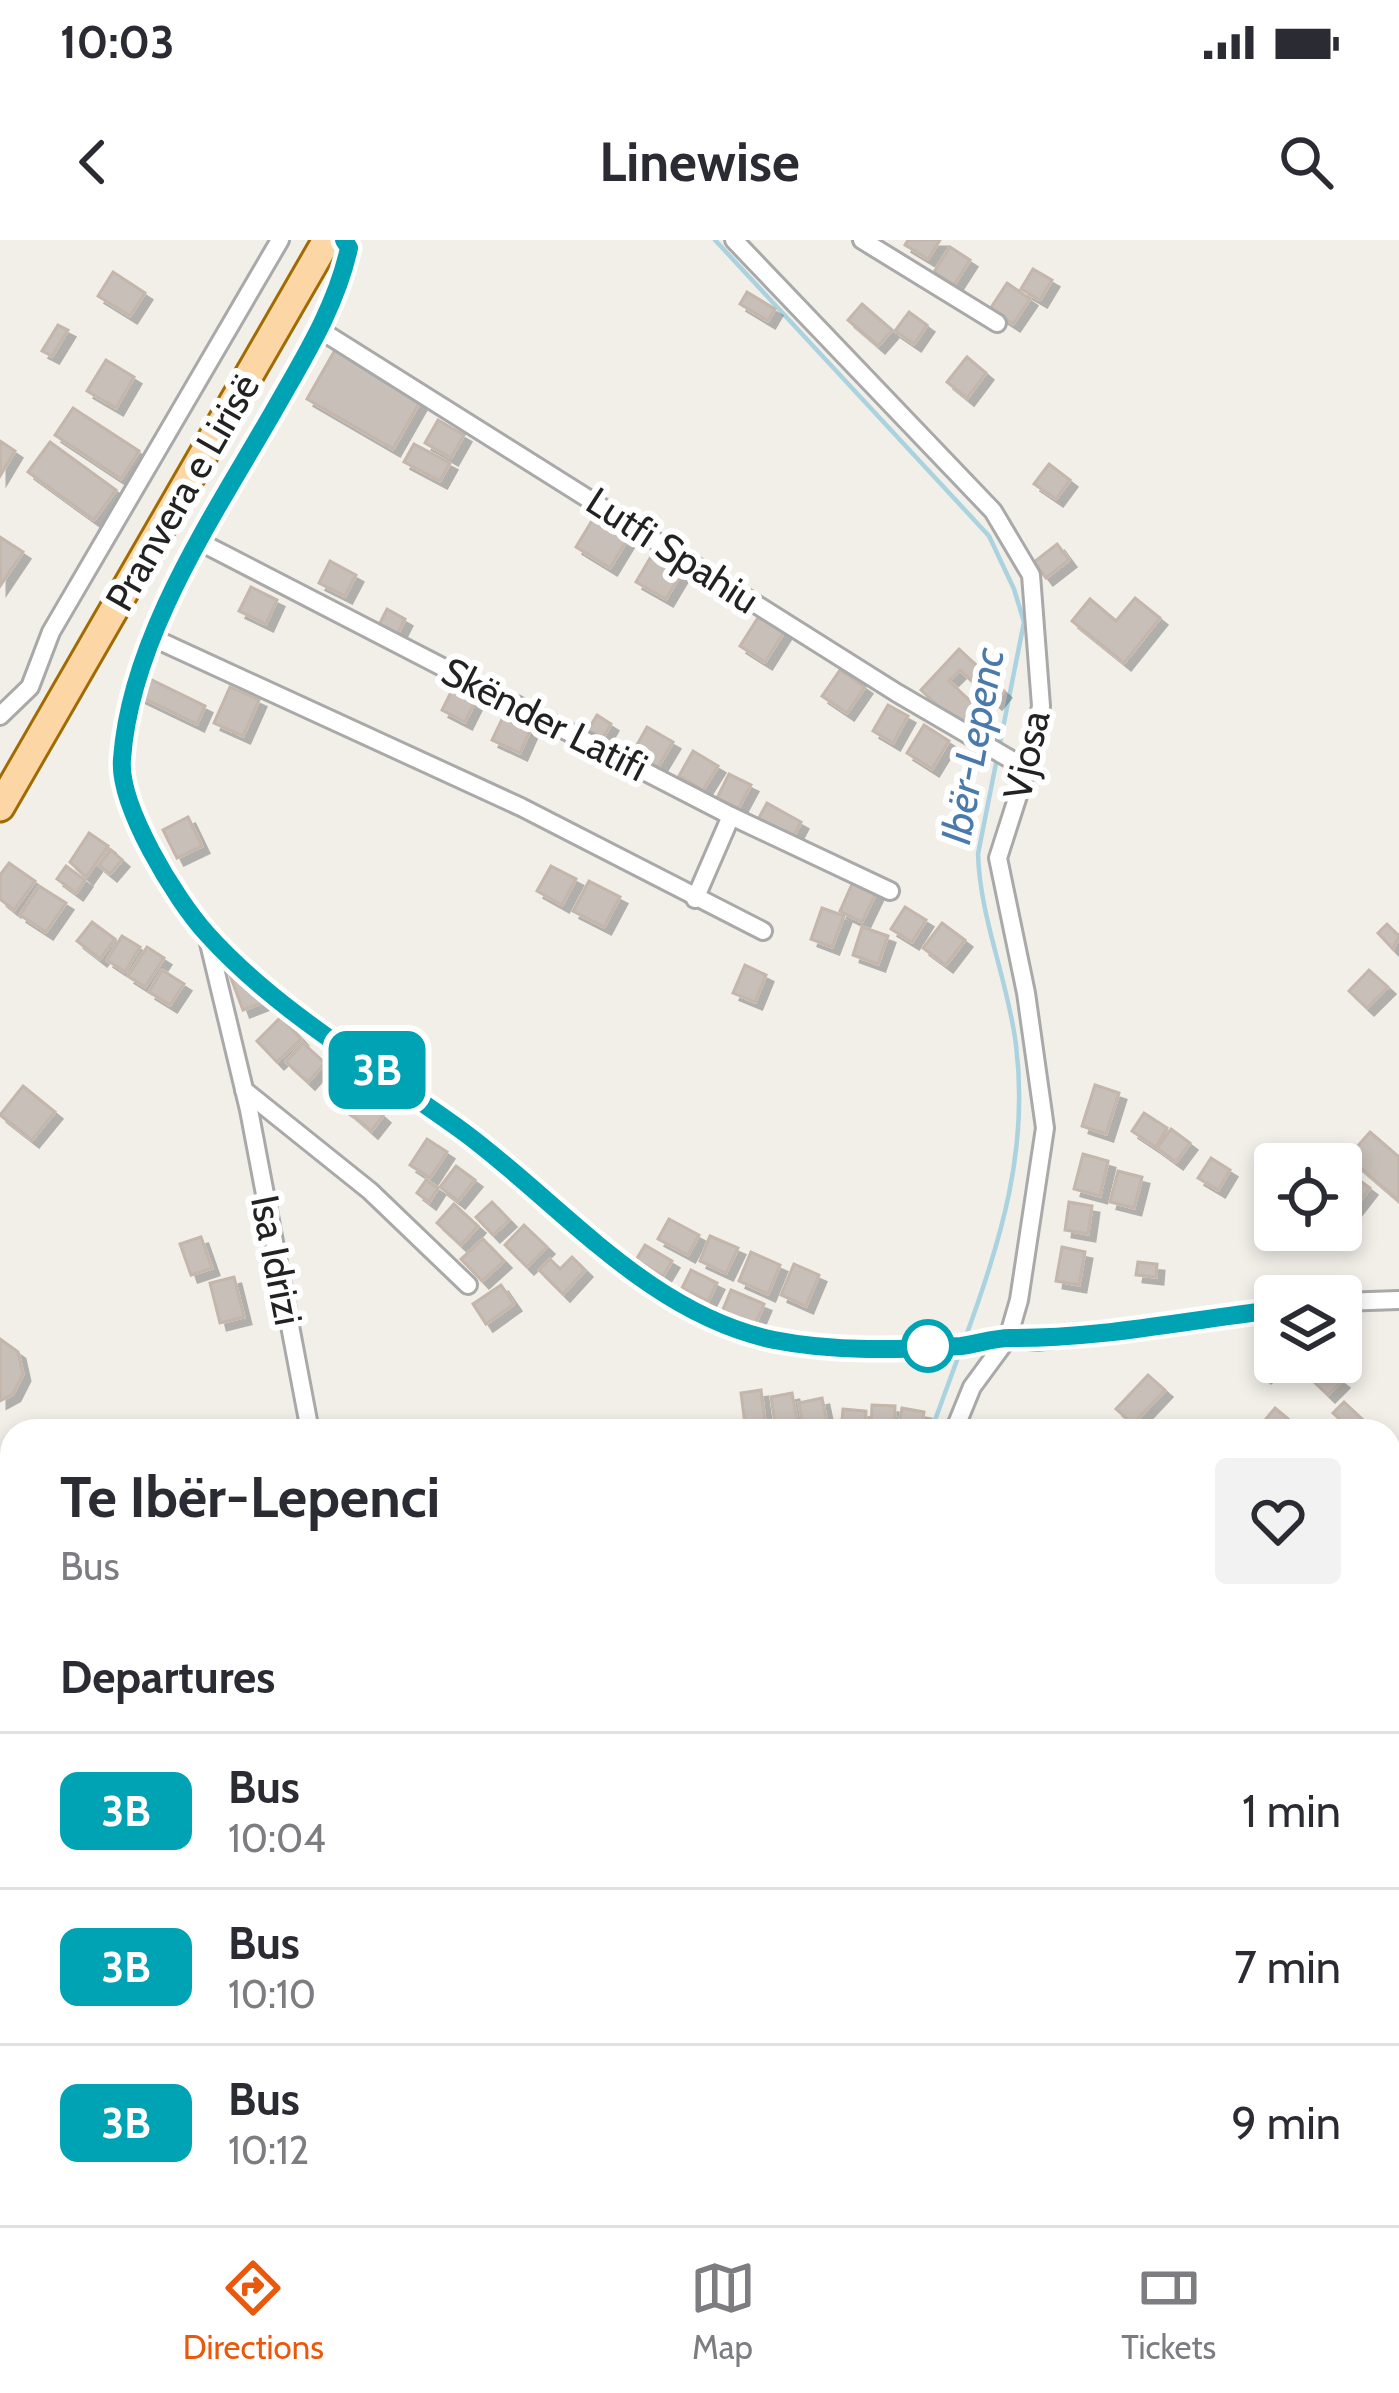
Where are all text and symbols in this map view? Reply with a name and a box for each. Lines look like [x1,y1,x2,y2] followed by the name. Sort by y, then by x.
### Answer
[60,15,174,69] text: 10:03
[60,129,126,195] icon: back
[599,129,800,195] text: Linewise
[1273,129,1339,195] icon: search
[95,365,269,619] street label: Pranvera e Lirisë
[578,477,768,623] street label: Lutfi Spahiu
[929,643,1015,848] water label: Ibër-Lepenc
[434,647,656,791] street label: Skënder Latifi
[992,705,1060,804] street label: Vjosa
[323,1031,431,1109] line badge: 3B
[353,1044,401,1096] text: 3B
[1254,1143,1362,1383] map controls
[1254,1143,1362,1251] button: locate
[241,1191,313,1329] street label: Isa Idrizi
[1254,1275,1362,1383] button: layers
[903,1321,953,1371] unlabelled marker
[1215,1458,1341,1584] button: heart
[60,1462,440,1531] text: Te Ibër-Lepenci
[60,1542,120,1590] text: Bus
[60,1650,275,1704] text: Departures
[228,1760,300,1814] text: Bus
[1242,1784,1341,1838] text: 1 min
[102,1785,150,1837] text: 3B
[228,1814,326,1862] text: 10:04
[228,1916,300,1970] text: Bus
[1234,1940,1341,1994] text: 7 min
[102,1941,150,1993] text: 3B
[228,1970,316,2018] text: 10:10
[228,2072,300,2126] text: Bus
[1231,2096,1341,2150] text: 9 min
[102,2097,150,2149] text: 3B
[228,2126,309,2174] text: 10:12
[183,2255,324,2367] tab: Directions
[690,2255,756,2367] tab: Map
[1121,2255,1216,2367] tab: Tickets

